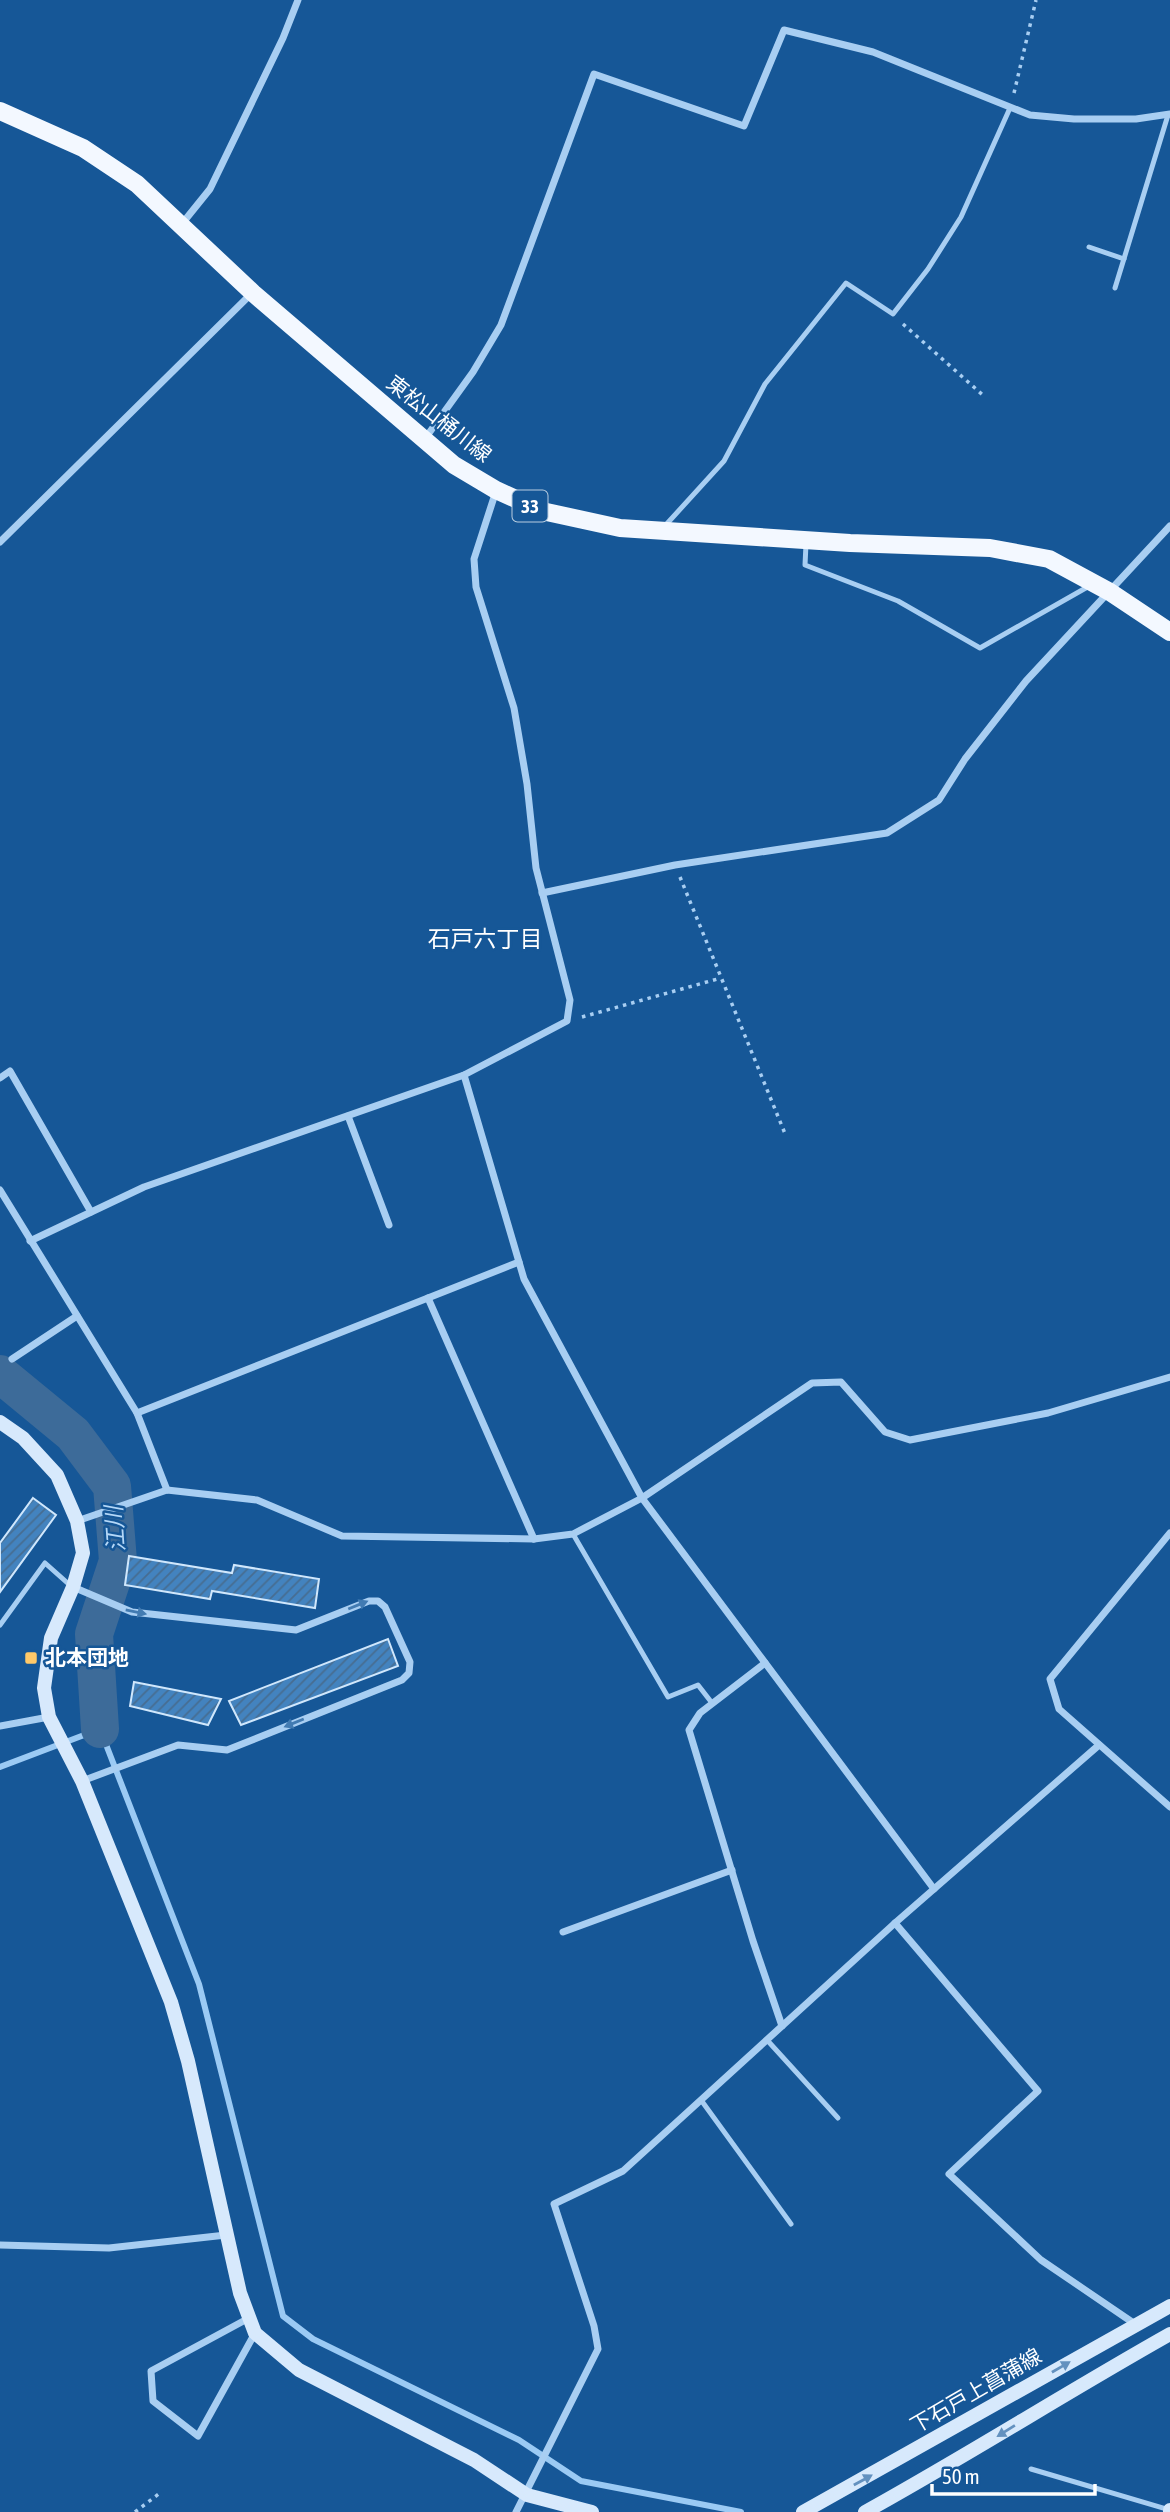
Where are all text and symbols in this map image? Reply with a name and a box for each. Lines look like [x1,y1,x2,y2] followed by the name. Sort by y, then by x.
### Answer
[383,370,497,466] street label: 東松山桶川線
[512,491,548,522] road number: 33
[428,926,543,952] district label: 石戸六丁目
[100,1502,130,1553] water label: 江川
[348,1600,369,1611] one-way arrow
[126,1606,148,1617] one-way arrow
[45,1645,129,1669] place label: 北本団地
[23,1650,39,1666] marker: 北本団地
[284,1718,305,1729] one-way arrow
[906,2343,1045,2437] street label: 下石戸上菖蒲線
[1051,2361,1070,2373] one-way arrow
[996,2424,1015,2437] one-way arrow
[932,2452,1095,2496] scale bar
[942,2464,980,2488] text: 50 m
[854,2474,873,2486] one-way arrow

